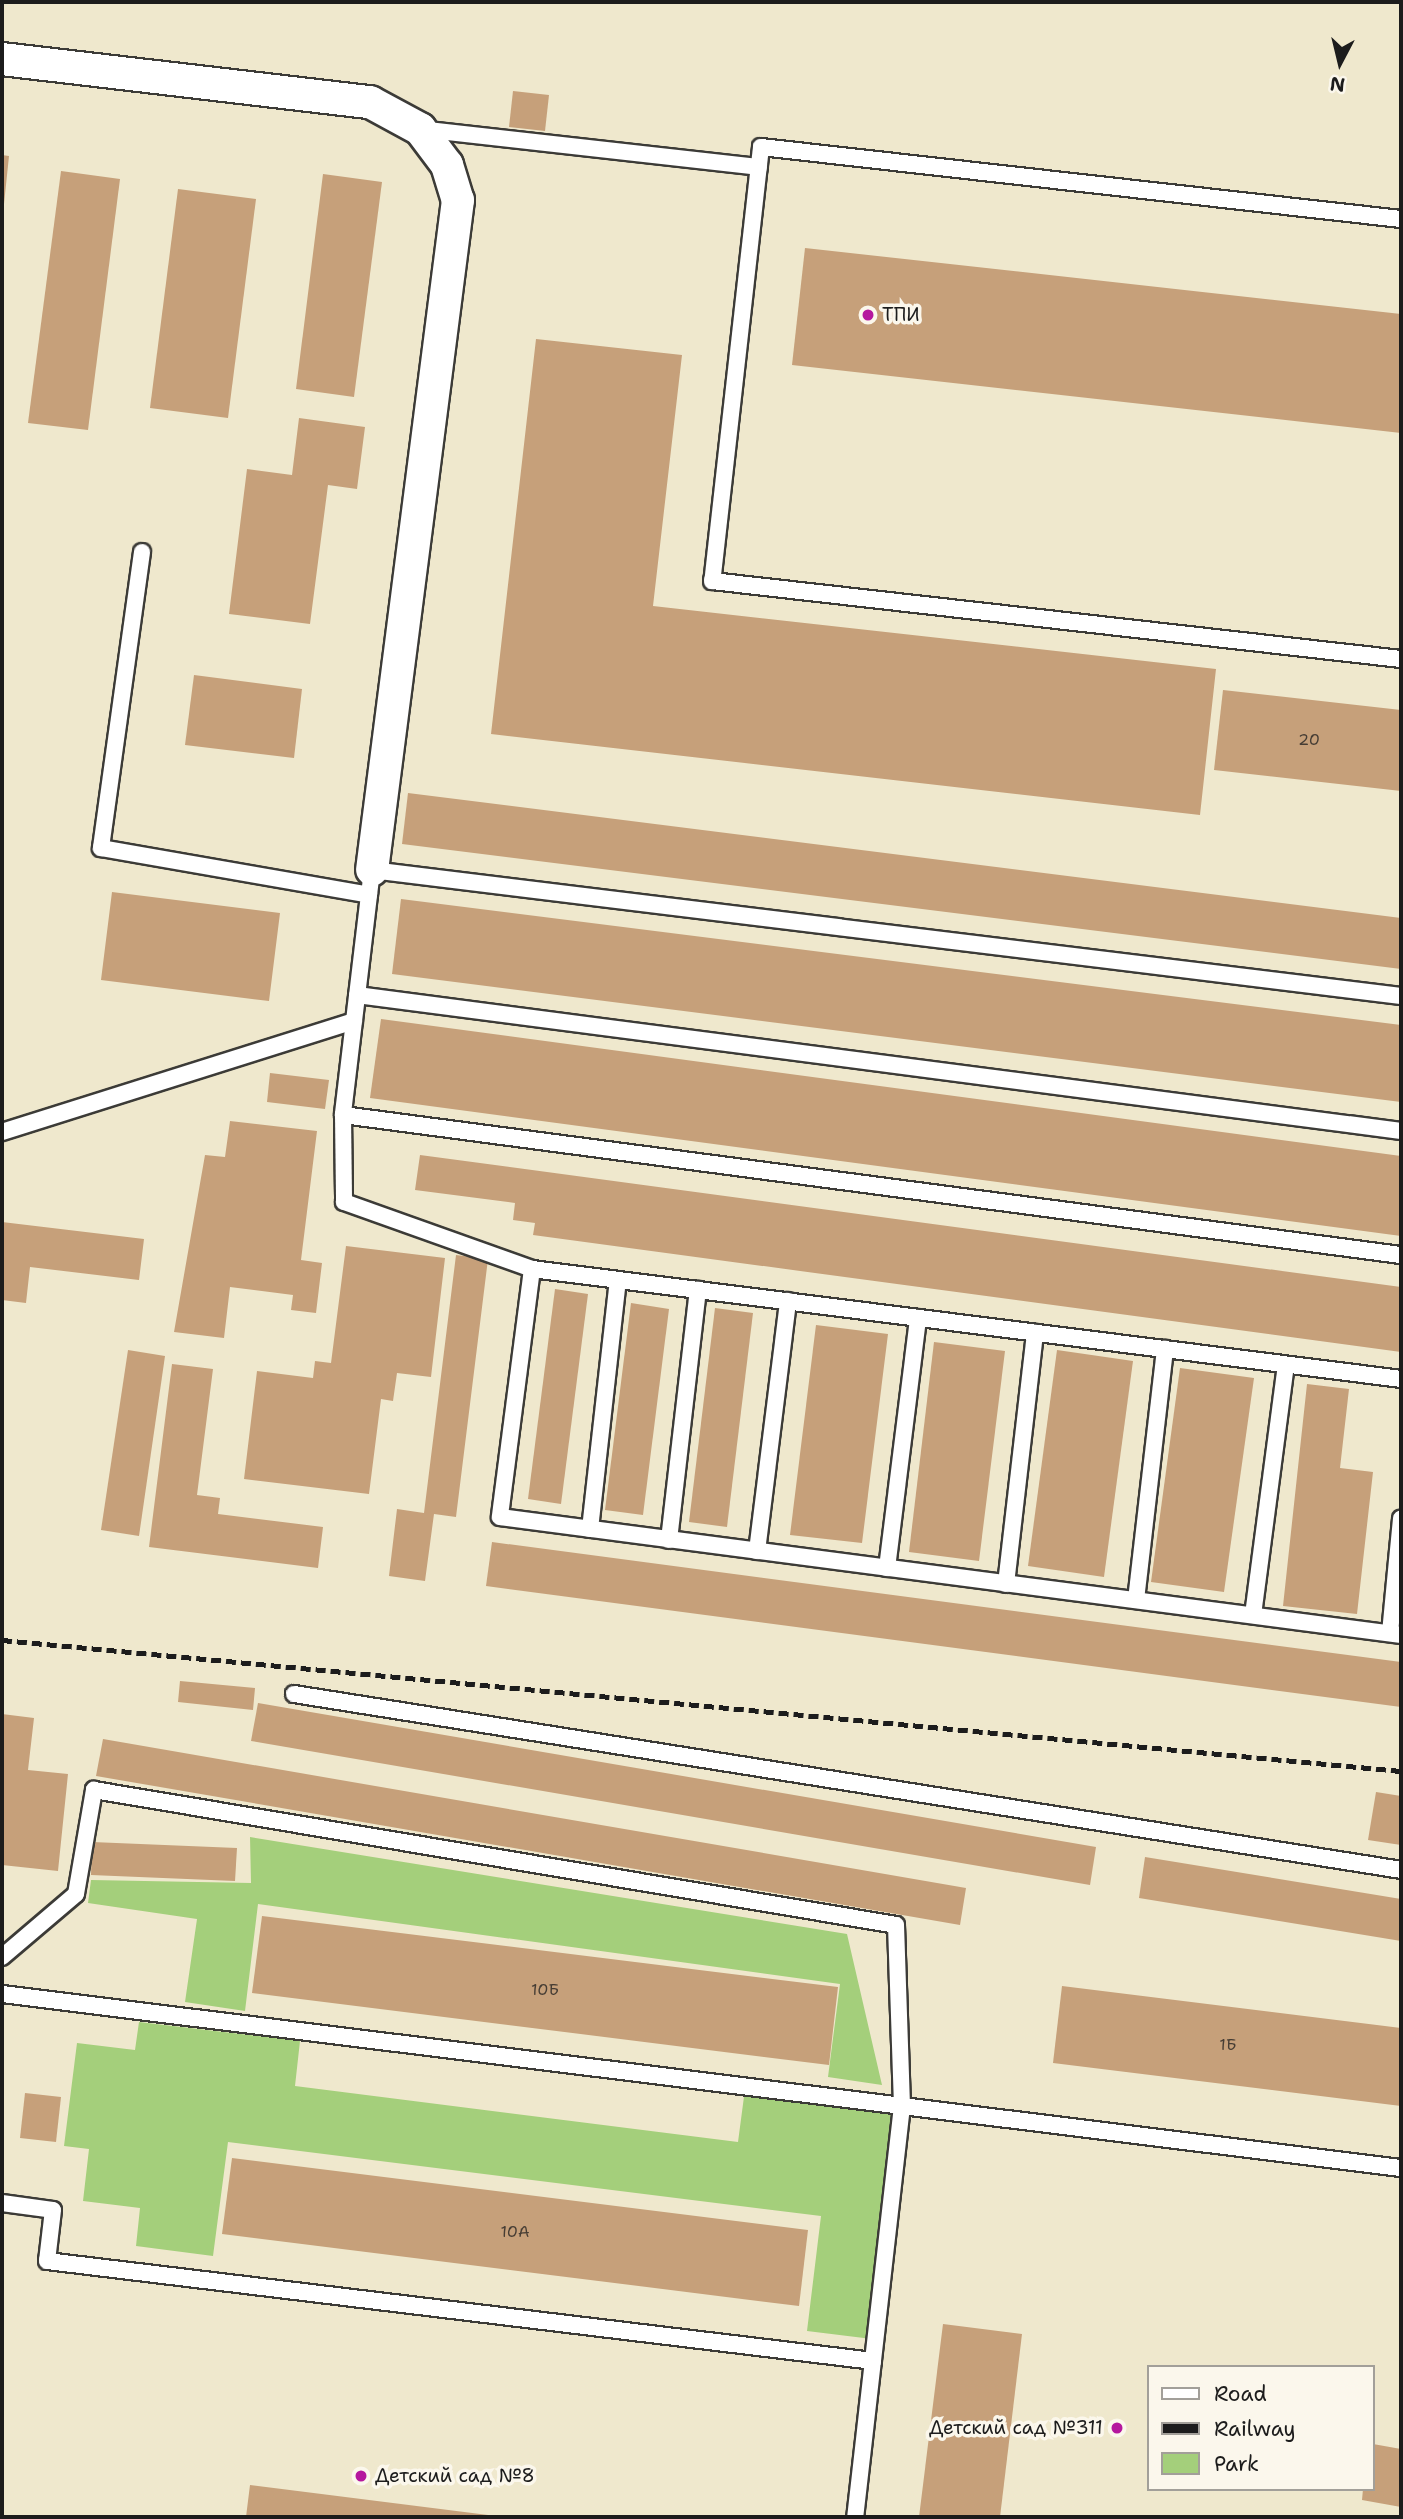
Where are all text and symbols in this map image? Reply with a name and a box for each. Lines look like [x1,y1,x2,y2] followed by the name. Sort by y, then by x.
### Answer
[1305,28,1375,98] north arrow
[1328,71,1346,98] text: N
[882,304,920,326] place label: ТПИ
[860,307,876,323] marker: ТПИ
[1298,730,1320,750] house number: 20
[531,1980,559,2000] house number: 10Б
[1219,2035,1237,2055] house number: 1Б
[500,2222,530,2242] house number: 10А
[1148,2365,1375,2491] legend
[1214,2380,1267,2408] text: Road
[1214,2415,1296,2443] text: Railway
[929,2417,1103,2439] place label: Детский сад №311
[1109,2420,1125,2436] marker: Детский сад №311
[1214,2450,1259,2478] text: Park
[375,2465,535,2487] place label: Детский сад №8
[353,2468,369,2484] marker: Детский сад №8

